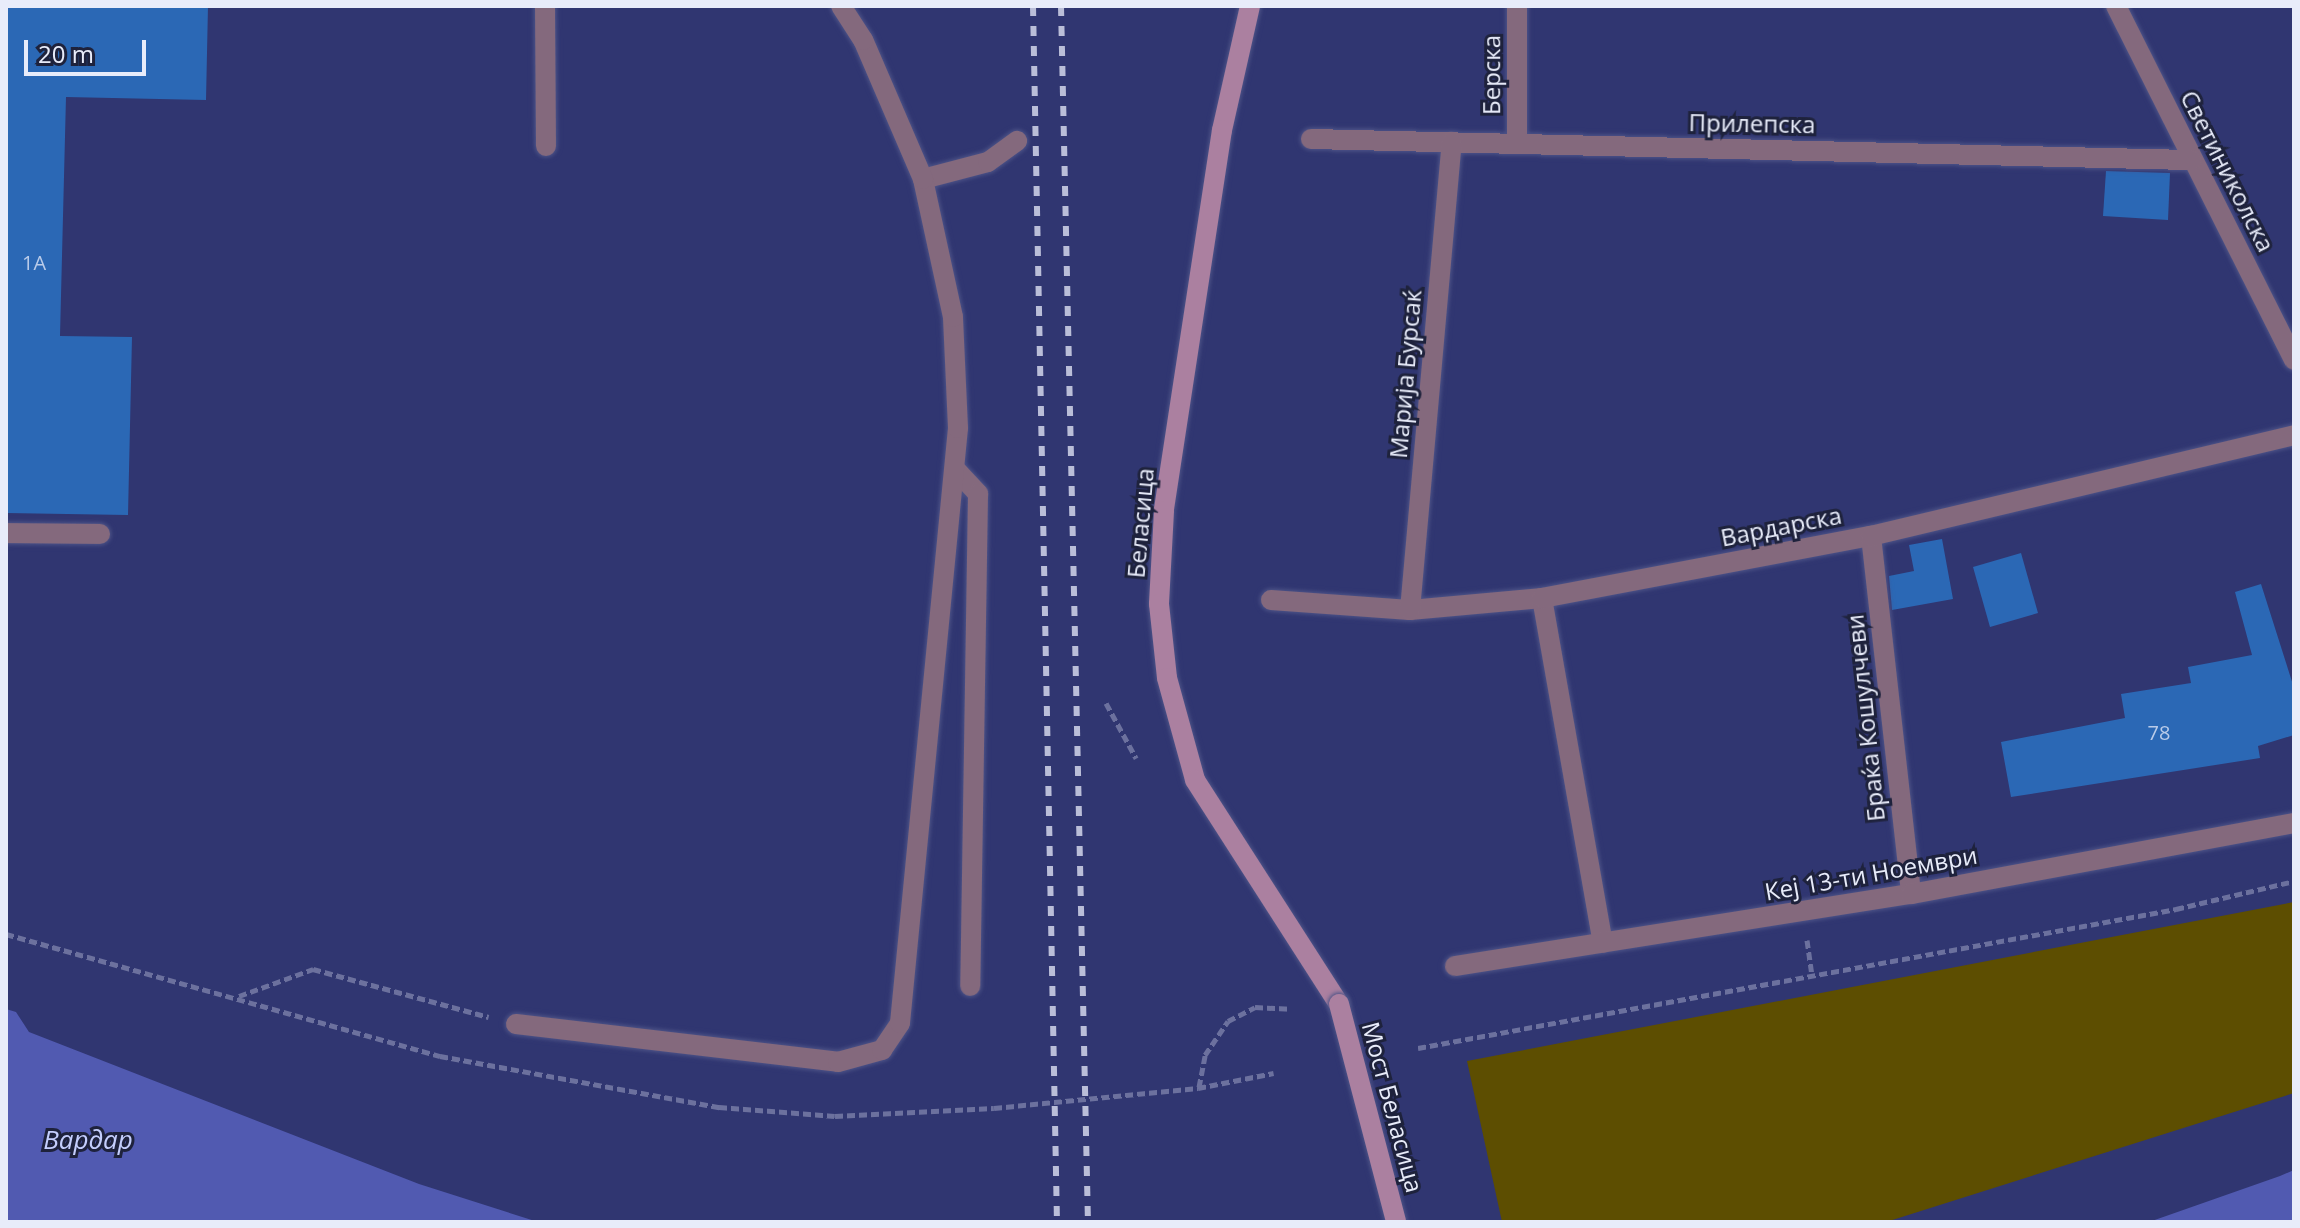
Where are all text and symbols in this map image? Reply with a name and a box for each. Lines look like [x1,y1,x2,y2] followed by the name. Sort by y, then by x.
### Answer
[28,24,150,74] scale bar
[1477,35,1505,115] street label: Берска
[38,37,94,70] text: 20 m
[2175,86,2281,256] street label: Светиниколска
[1688,107,1816,139] street label: Прилепска
[22,250,46,274] house number: 1А
[1383,289,1427,459] street label: Марија Бурсаќ
[1121,467,1159,579] street label: Беласица
[1718,500,1844,552] street label: Вардарска
[1840,613,1890,823] street label: Браќа Кошулчеви
[2148,720,2170,744] house number: 78
[1762,840,1980,906] street label: Кеј 13-ти Ноември
[1356,1019,1430,1195] street label: Мост Беласица
[43,1124,133,1156] water label: Вардар

